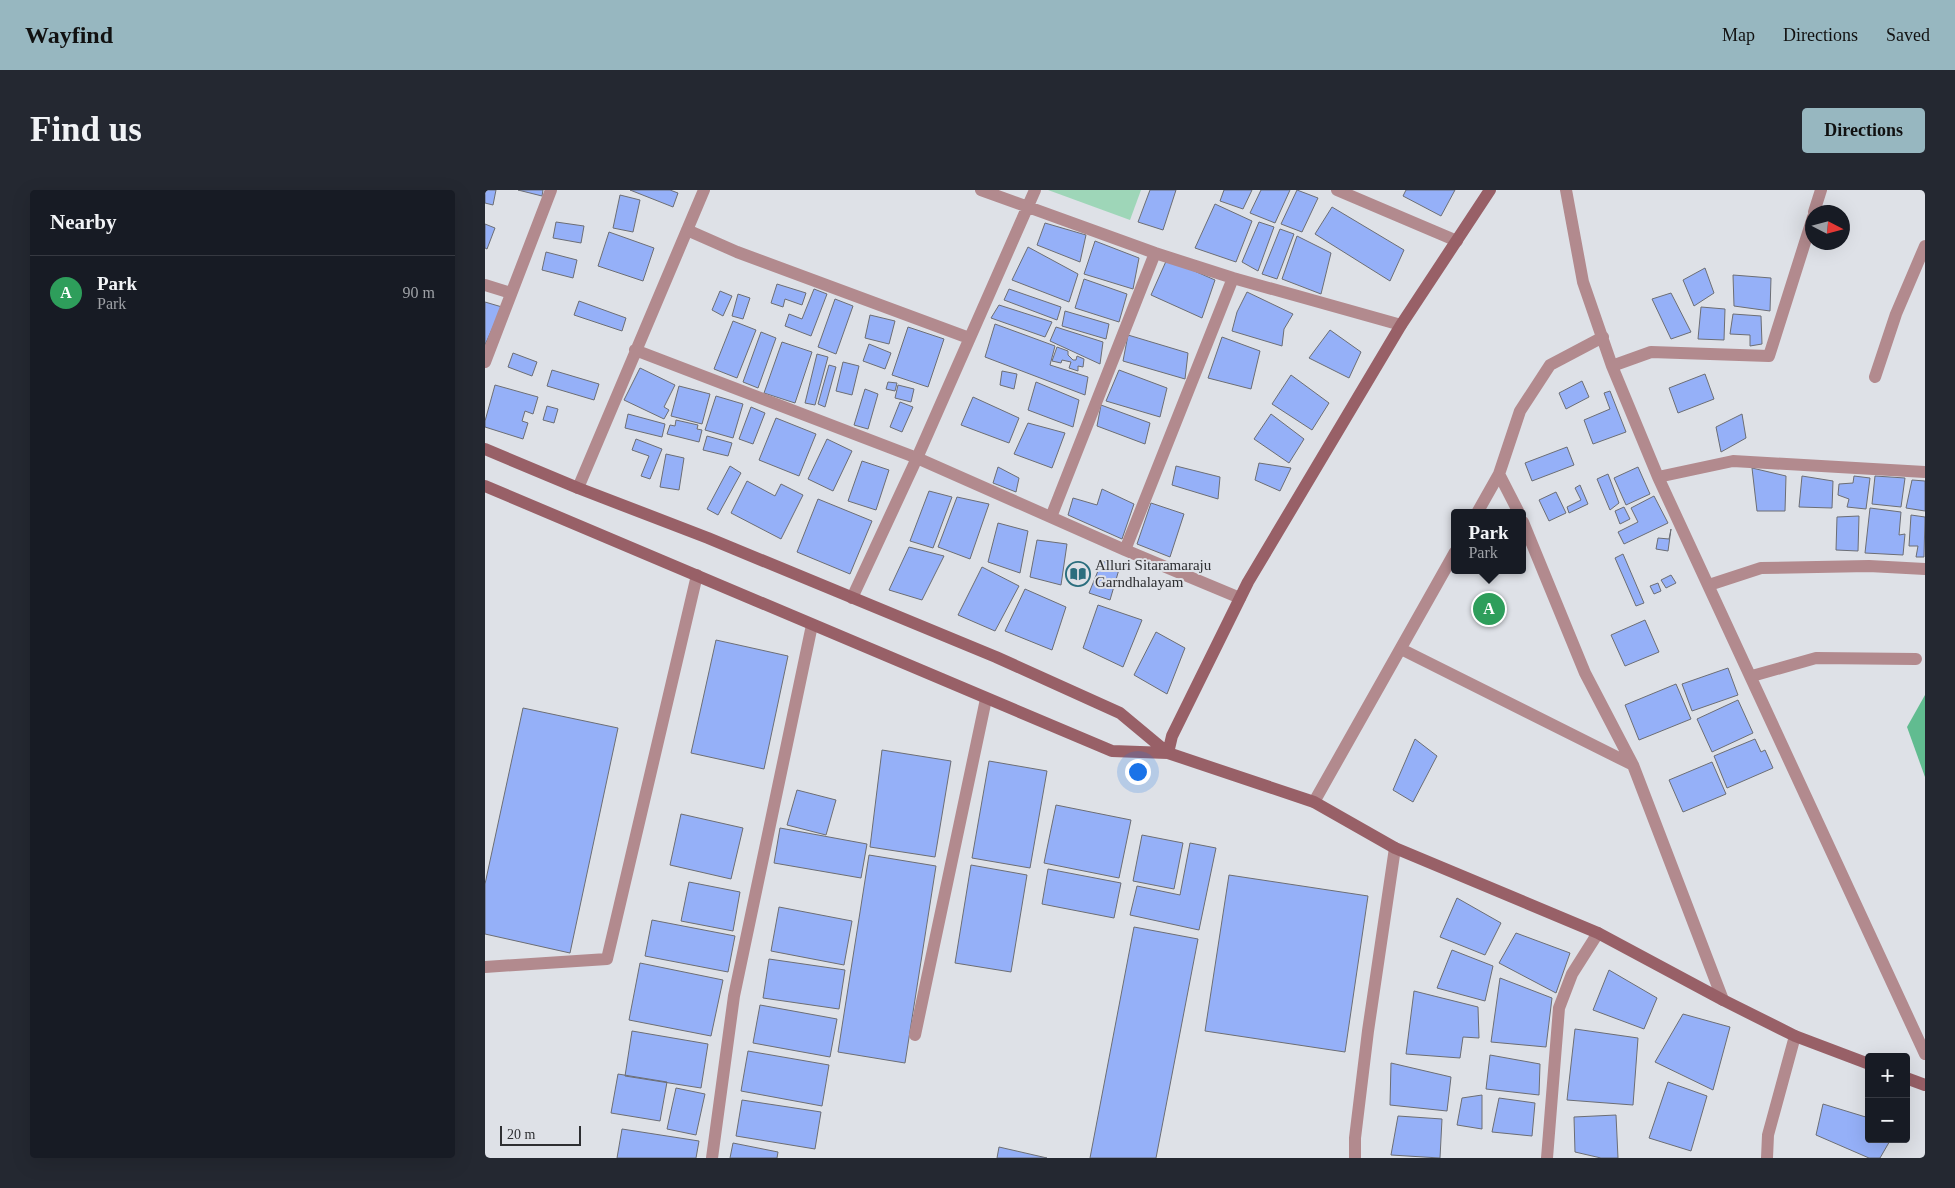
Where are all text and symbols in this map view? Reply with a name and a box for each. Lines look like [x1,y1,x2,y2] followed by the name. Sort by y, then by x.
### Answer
[25,22,113,48] text: Wayfind
[1722,25,1755,45] text: Map
[1783,25,1858,45] text: Directions
[1886,25,1930,45] text: Saved
[1802,108,1925,153] button: Directions
[30,110,142,149] text: Find us
[1805,205,1850,250] north arrow
[50,210,117,234] text: Nearby
[97,273,137,294] text: Park
[60,284,72,301] text: A
[403,284,435,301] text: 90 m
[97,295,126,312] text: Park
[1451,509,1526,574] popup
[1468,522,1509,543] text: Park
[1468,544,1498,561] text: Park
[1095,557,1212,590] place label: Alluri Sitaramaraju Garndhalayam
[1065,561,1091,587] library icon: Alluri Sitaramaraju Garndhalayam
[1473,590,1505,628] pin: A
[1125,759,1151,785] your location
[1865,1053,1910,1143] map controls
[1865,1053,1910,1098] button: +
[1865,1098,1910,1143] button: −
[500,1123,581,1146] scale bar
[507,1127,535,1142] text: 20 m

